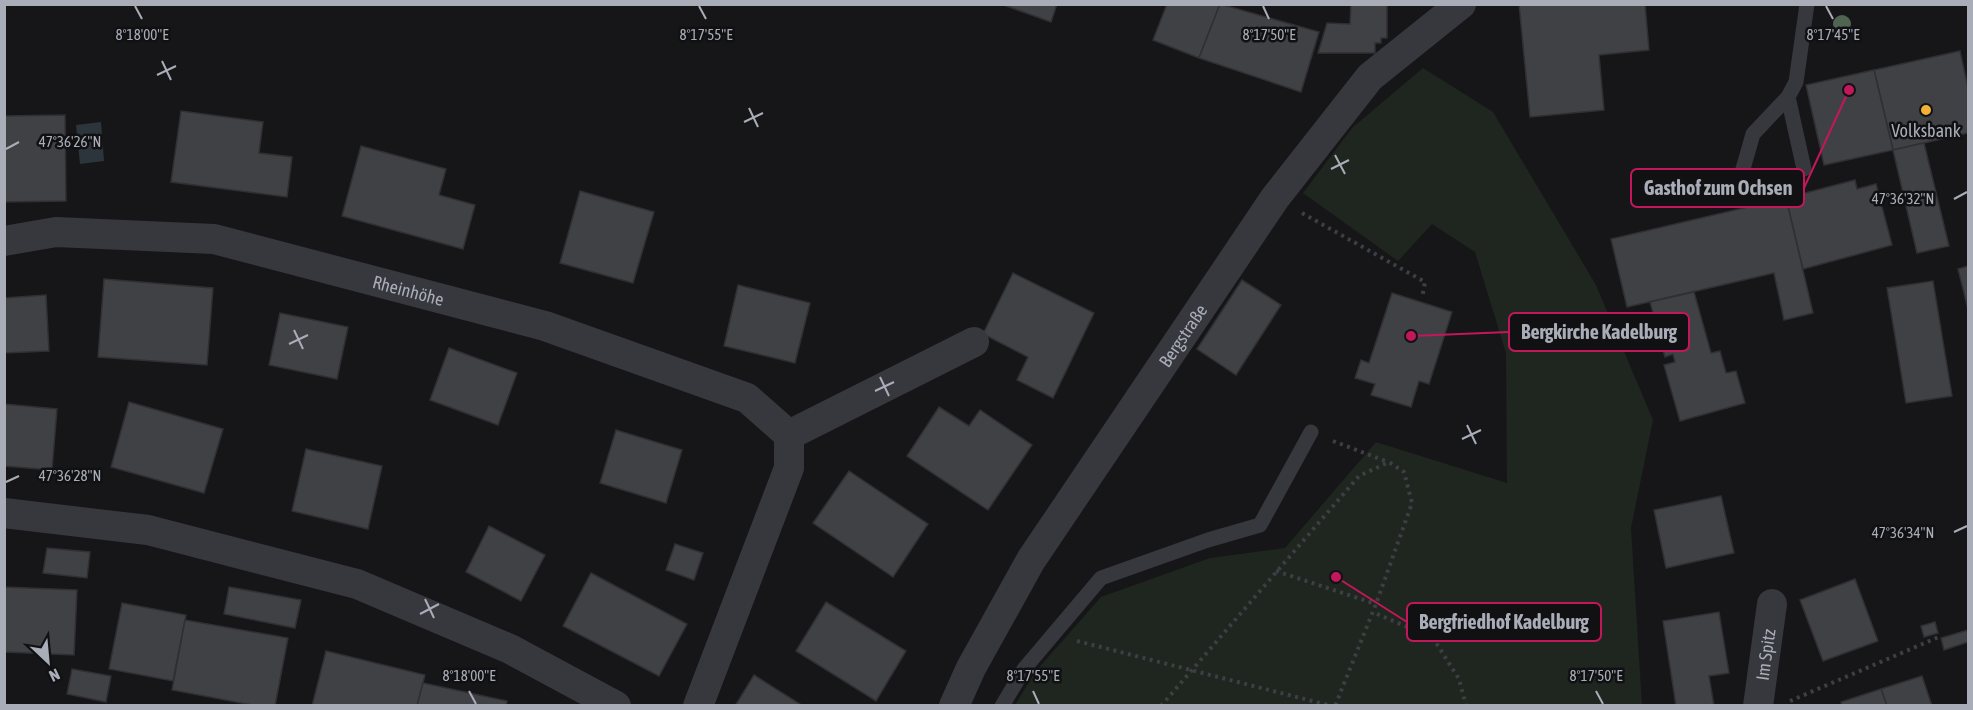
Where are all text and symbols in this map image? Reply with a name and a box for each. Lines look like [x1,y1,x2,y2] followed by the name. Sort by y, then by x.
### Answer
[115,26,169,43] text: 8°18'00"E
[679,26,733,43] text: 8°17'55"E
[1242,26,1296,43] text: 8°17'50"E
[1806,26,1860,43] text: 8°17'45"E
[1919,103,1933,117] marker: Volksbank
[1891,120,1961,141] place label: Volksbank
[39,133,101,150] text: 47°36'26"N
[1631,169,1804,207] callout: Gasthof zum Ochsen
[1644,176,1792,199] text: Gasthof zum Ochsen
[1872,190,1934,207] text: 47°36'32"N
[371,271,446,310] street label: Rheinhöhe
[1154,300,1211,371] street label: Bergstraße
[1509,313,1689,351] callout: Bergkirche Kadelburg
[1521,320,1677,343] text: Bergkirche Kadelburg
[39,467,101,484] text: 47°36'28"N
[1872,524,1934,541] text: 47°36'34"N
[1407,603,1601,641] callout: Bergfriedhof Kadelburg
[1419,610,1589,633] text: Bergfriedhof Kadelburg
[1751,627,1779,682] street label: Im Spitz
[18,632,78,692] north arrow
[46,665,63,686] text: N
[442,667,496,684] text: 8°18'00"E
[1006,667,1060,684] text: 8°17'55"E
[1569,667,1623,684] text: 8°17'50"E

